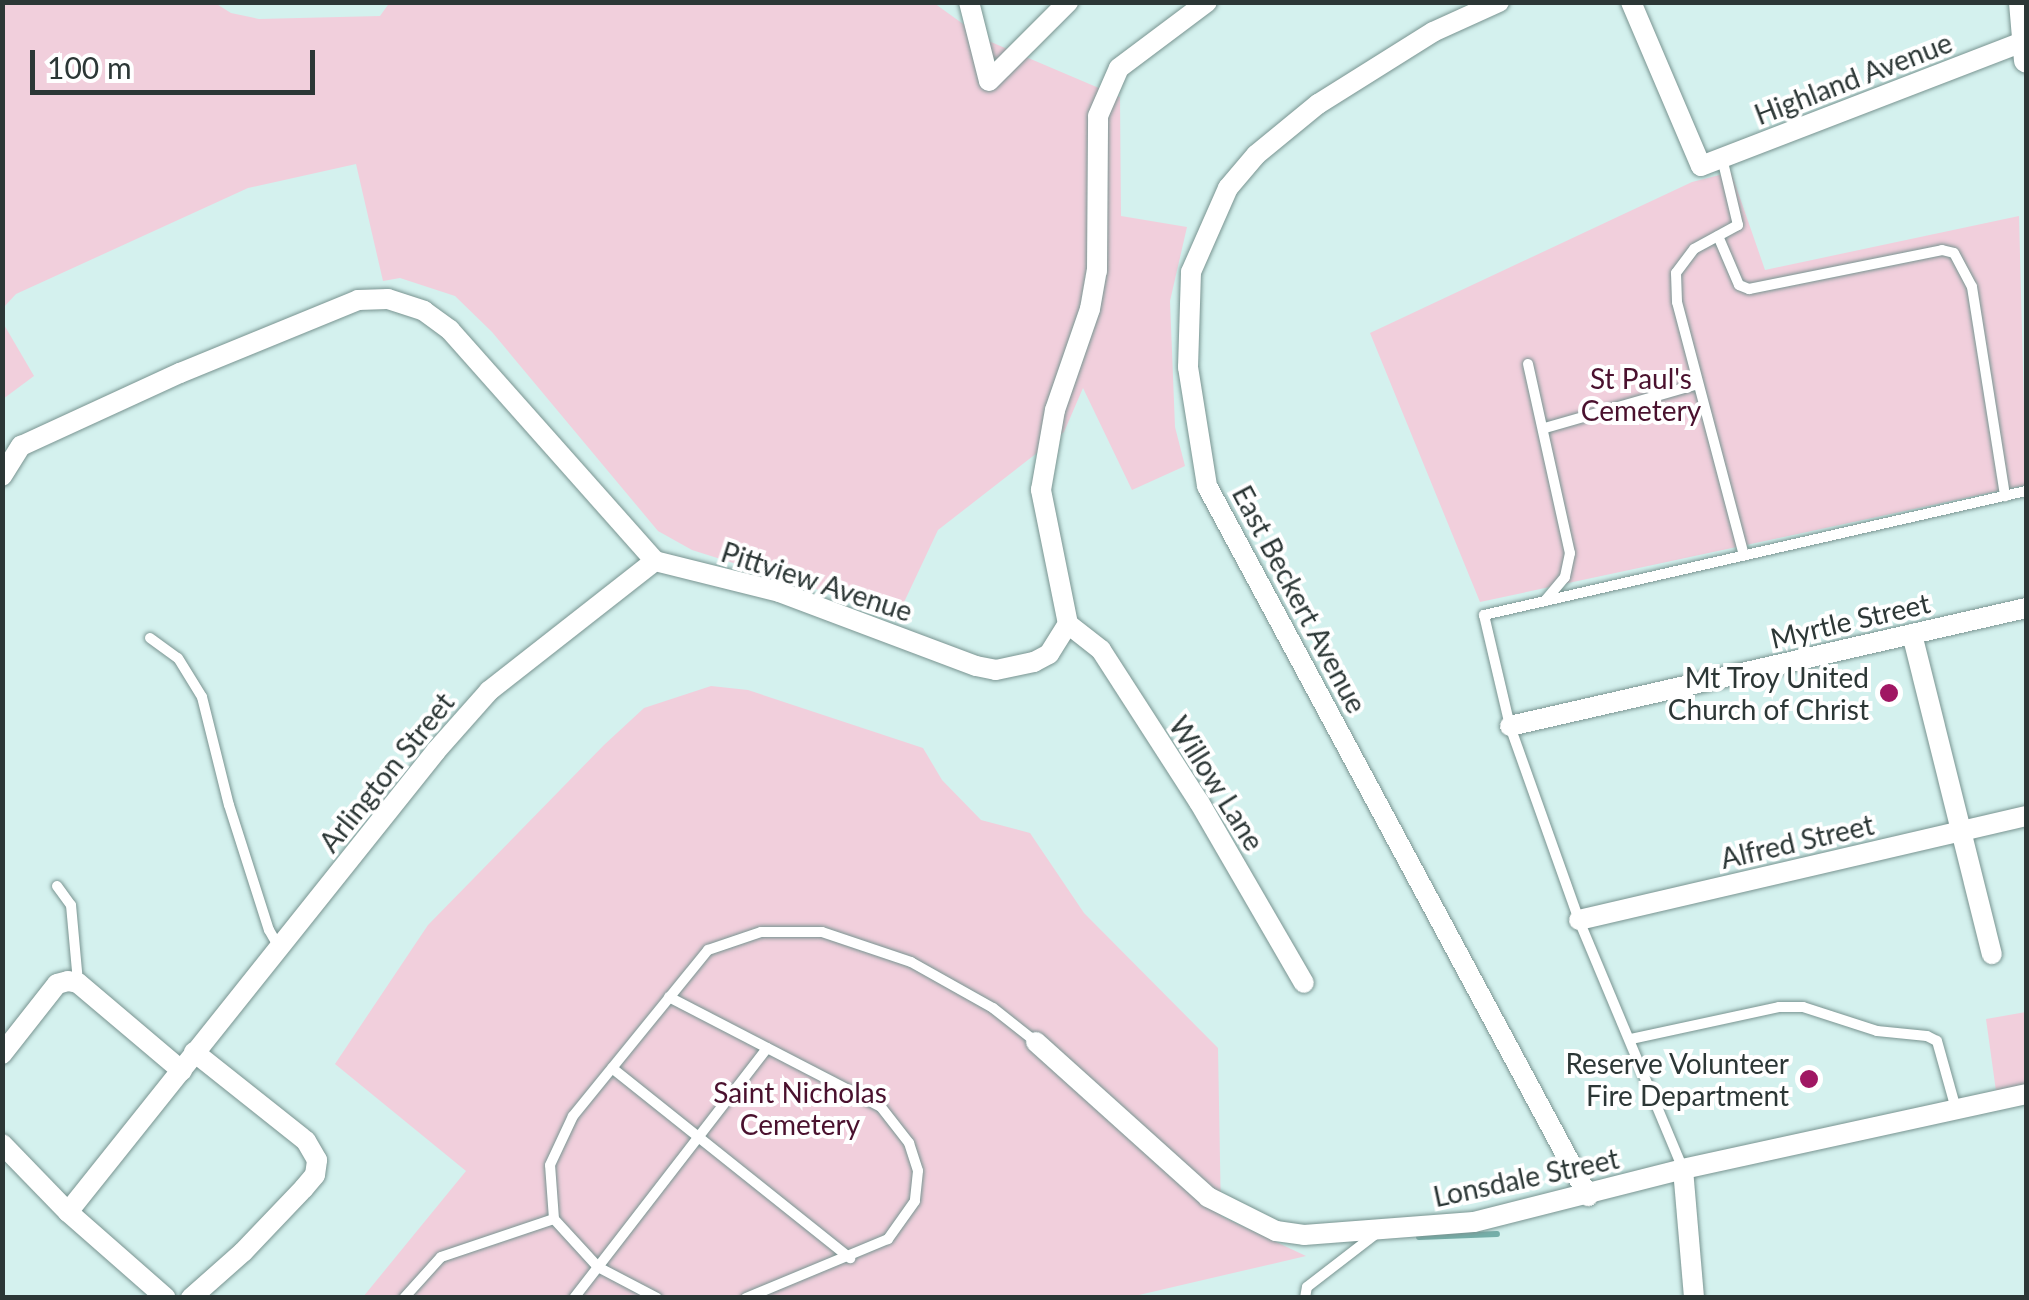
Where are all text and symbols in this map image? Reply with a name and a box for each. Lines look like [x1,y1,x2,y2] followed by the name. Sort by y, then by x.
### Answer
[1749,25,1957,131] street label: Highland Avenue
[35,30,320,92] scale bar
[47,49,132,85] text: 100 m
[1581,361,1701,427] park label: St Paul's Cemetery
[1226,479,1374,719] street label: East Beckert Avenue
[717,534,917,628] street label: Pittview Avenue
[1767,585,1933,655] street label: Myrtle Street
[1667,660,1869,726] place label: Mt Troy United Church of Christ
[1878,682,1900,704] marker: Mt Troy United Church of Christ
[312,686,460,858] street label: Arlington Street
[1162,709,1272,857] street label: Willow Lane
[1717,807,1877,875] street label: Alfred Street
[1564,1046,1789,1112] place label: Reserve Volunteer Fire Department
[1798,1068,1820,1090] marker: Reserve Volunteer Fire Department
[713,1075,887,1141] park label: Saint Nicholas Cemetery
[1430,1141,1622,1213] street label: Lonsdale Street

